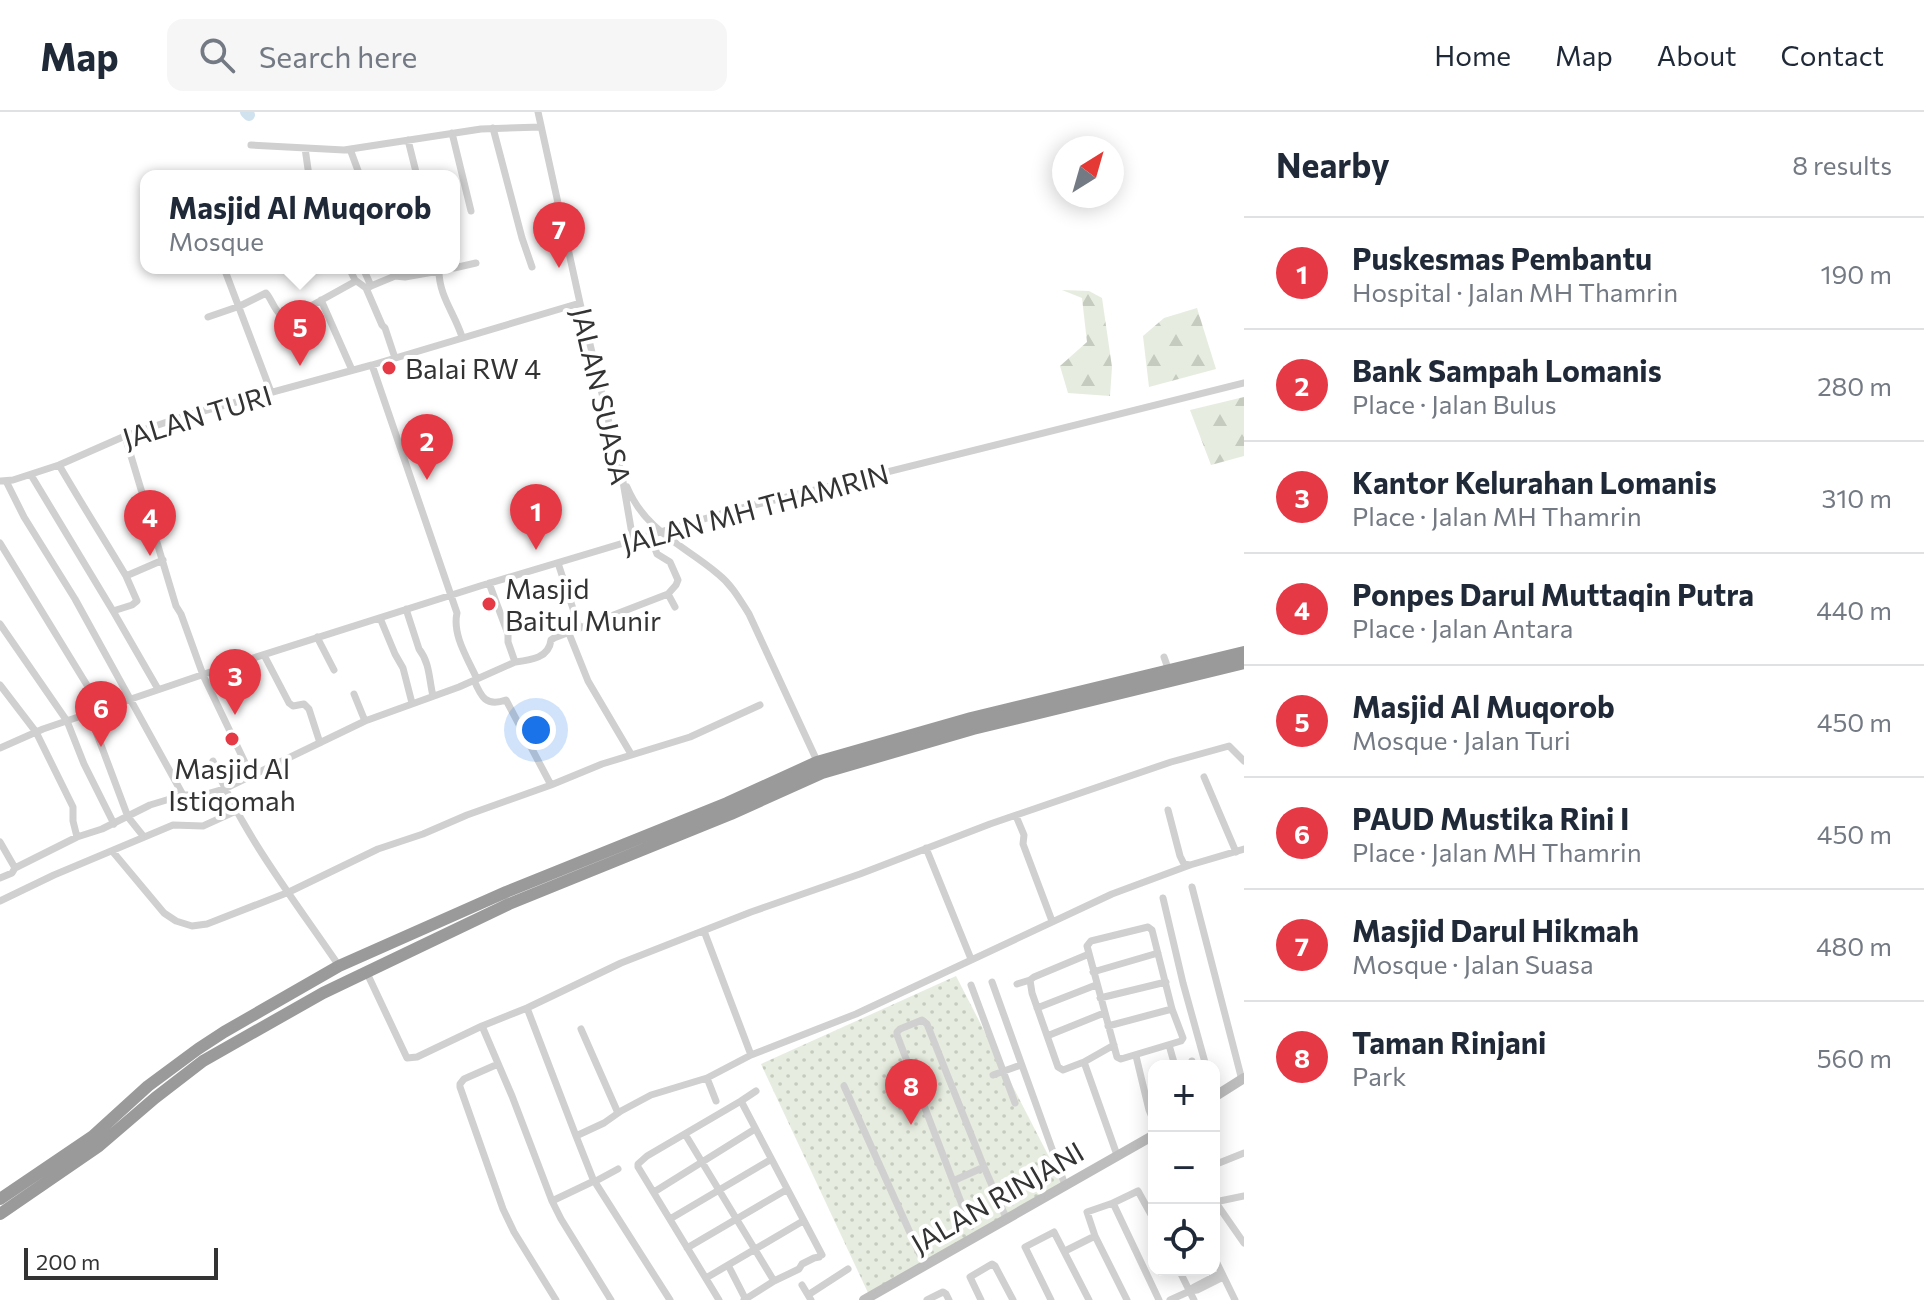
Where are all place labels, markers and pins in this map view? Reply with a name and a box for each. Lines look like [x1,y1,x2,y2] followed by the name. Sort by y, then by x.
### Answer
[533,202,585,268] pin: 7
[274,300,326,366] pin: 5
[405,351,541,385] place label: Balai RW 4
[380,359,398,377] marker: Balai RW 4
[401,414,453,480] pin: 2
[510,484,562,550] pin: 1
[124,490,176,556] pin: 4
[505,571,661,637] place label: Masjid Baitul Munir
[480,595,498,613] marker: Masjid Baitul Munir
[209,649,261,715] pin: 3
[75,681,127,747] pin: 6
[223,730,241,748] marker: Masjid Al Istiqomah
[168,751,296,817] place label: Masjid Al Istiqomah
[885,1059,937,1125] pin: 8

